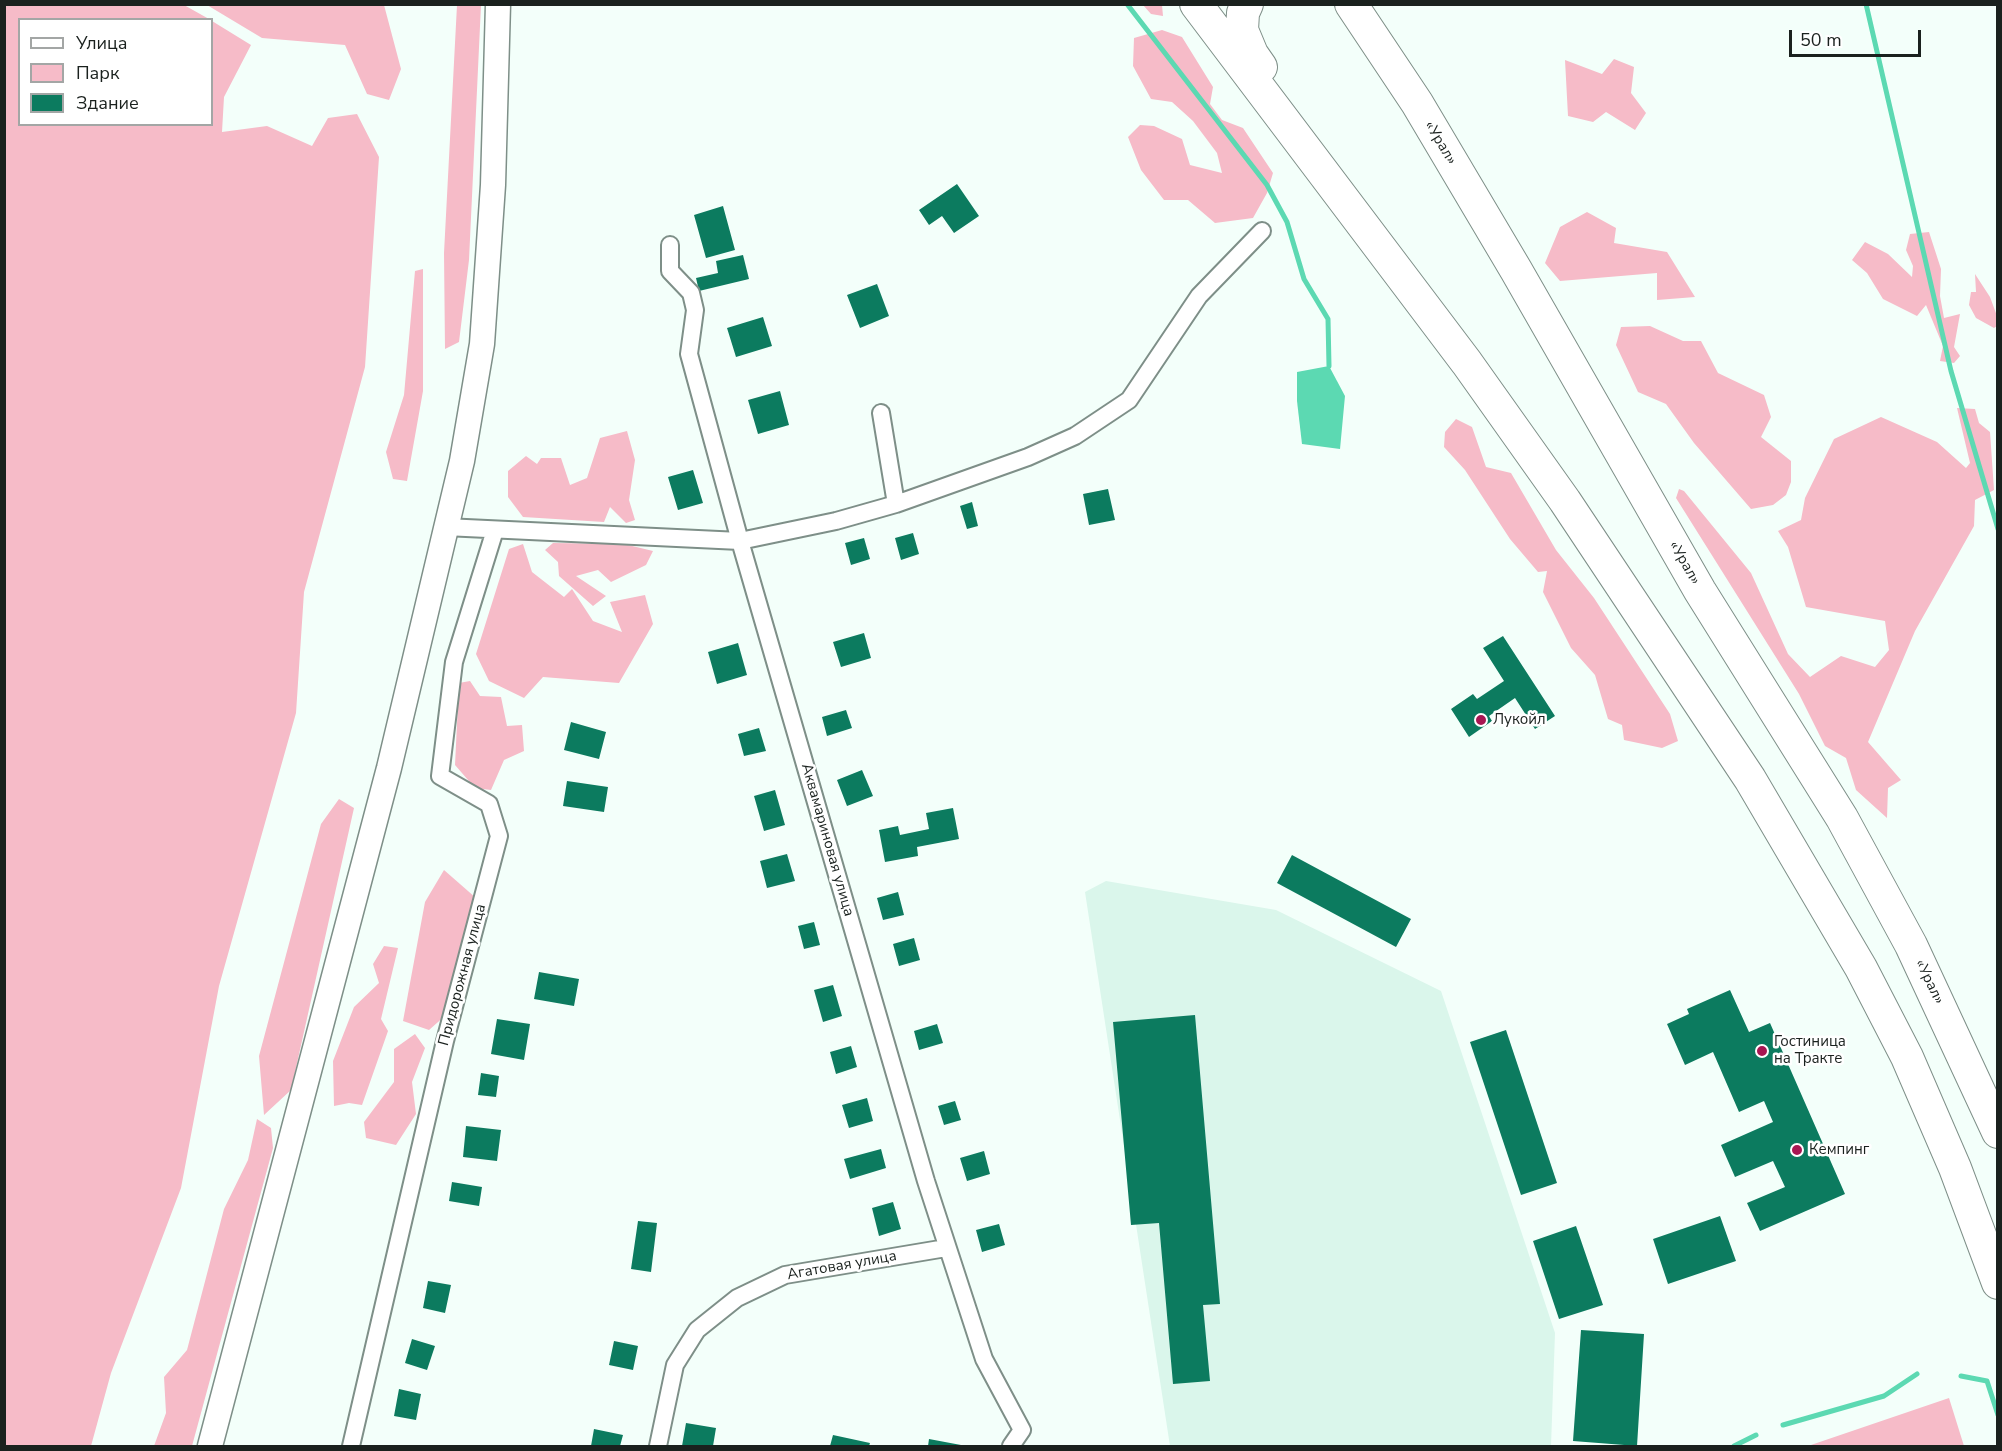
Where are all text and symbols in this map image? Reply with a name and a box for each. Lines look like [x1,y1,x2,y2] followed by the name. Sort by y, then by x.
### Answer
[18,18,213,126] legend
[1792,18,1924,56] scale bar
[1800,28,1842,52] text: 50 m
[76,31,127,55] text: Улица
[76,61,119,85] text: Парк
[76,91,139,115] text: Здание
[1420,118,1460,168] street label: «Урал»
[1664,538,1704,588] street label: «Урал»
[1493,711,1546,729] place label: Лукойл
[1474,713,1488,727] marker: Лукойл
[797,762,857,918] street label: Аквамариновая улица
[435,902,491,1048] street label: Придорожная улица
[1910,957,1948,1007] street label: «Урал»
[1774,1033,1846,1068] place label: Гостиница на Тракте
[1755,1044,1769,1058] marker: Гостиница на Тракте
[1809,1141,1869,1159] place label: Кемпинг
[1790,1143,1804,1157] marker: Кемпинг
[786,1248,898,1284] street label: Агатовая улица

